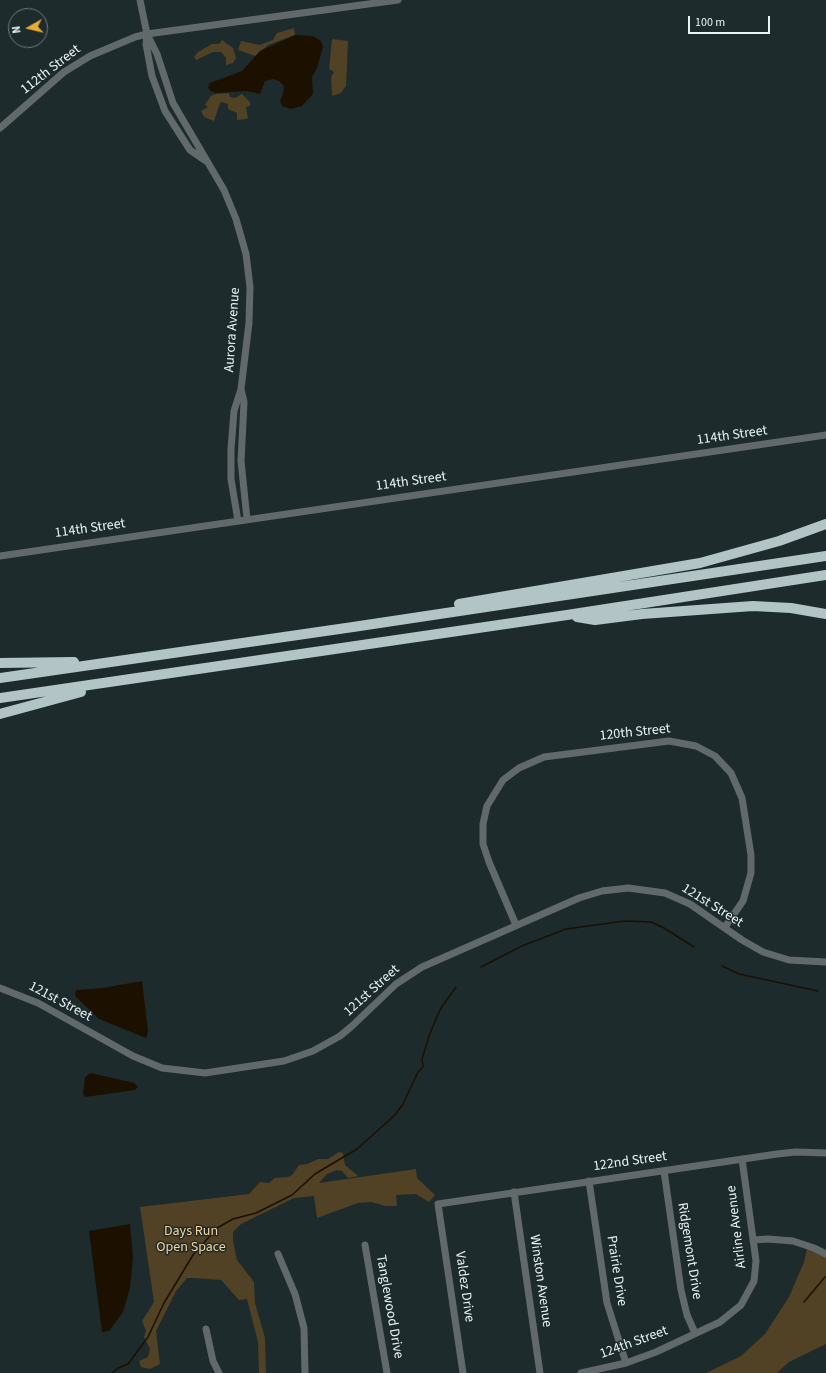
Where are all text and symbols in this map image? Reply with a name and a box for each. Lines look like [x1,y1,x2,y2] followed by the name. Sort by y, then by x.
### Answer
[8,8,48,48] north arrow
[690,8,772,34] scale bar
[695,14,725,31] text: 100 m
[9,25,25,34] text: N
[18,41,84,99] street label: 112th Street
[222,287,244,373] street label: Aurora Avenue
[696,423,768,449] street label: 114th Street
[375,469,447,495] street label: 114th Street
[54,516,126,542] street label: 114th Street
[599,721,671,745] street label: 120th Street
[678,881,746,931] street label: 121st Street
[341,962,403,1020] street label: 121st Street
[26,978,94,1026] street label: 121st Street
[592,1149,668,1175] street label: 122nd Street
[724,1185,750,1269] street label: Airline Avenue
[673,1201,705,1301] street label: Ridgemont Drive
[156,1224,226,1256] park label: Days Run Open Space
[525,1234,555,1328] street label: Winston Avenue
[602,1234,630,1308] street label: Prairie Drive
[451,1251,477,1323] street label: Valdez Drive
[372,1254,406,1360] street label: Tanglewood Drive
[598,1323,670,1363] street label: 124th Street

